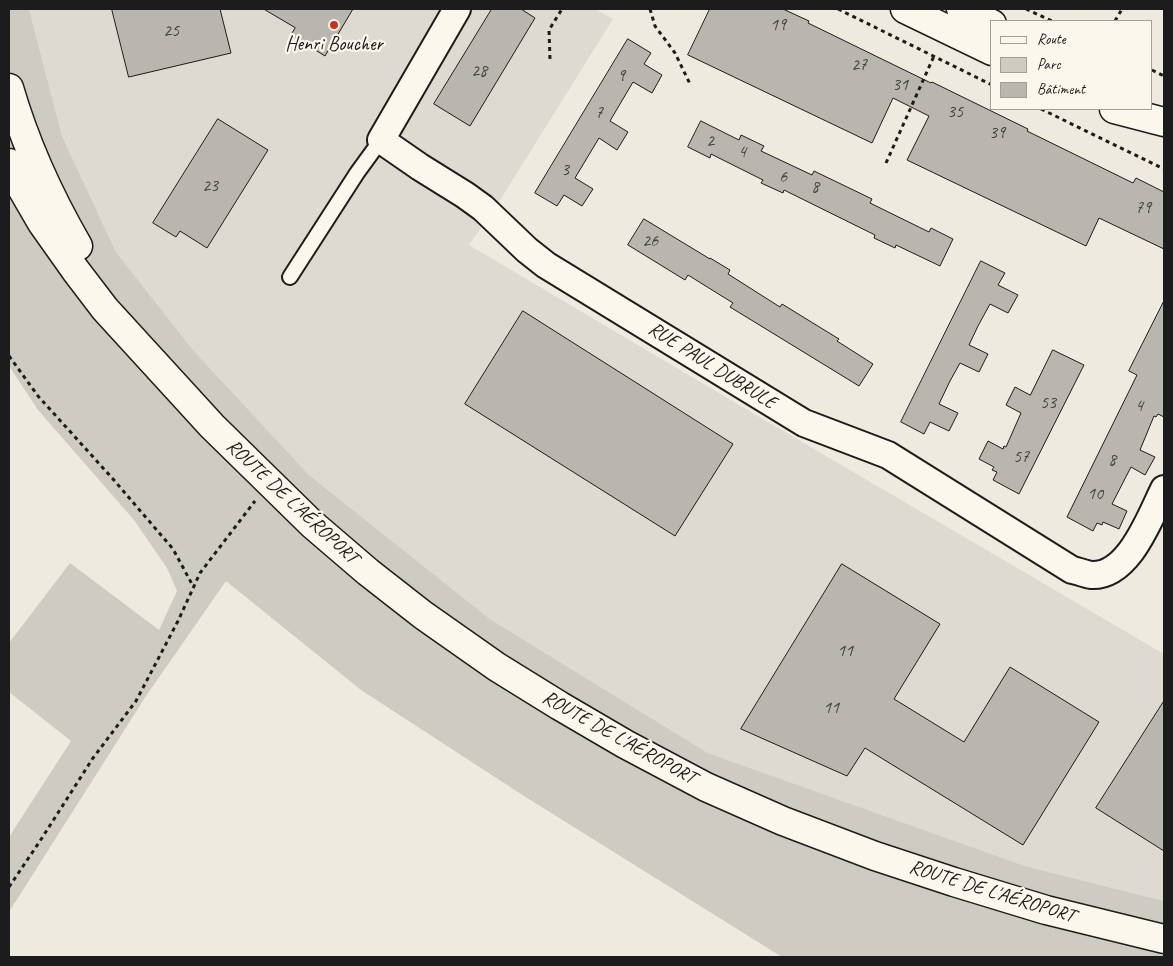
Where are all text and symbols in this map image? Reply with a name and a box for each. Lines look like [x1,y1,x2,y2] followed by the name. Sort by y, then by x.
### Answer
[770,14,786,36] house number: 19
[328,19,340,31] marker: Henri Boucher
[163,20,179,42] house number: 25
[990,20,1153,110] legend
[1037,30,1066,49] text: Route
[285,33,383,57] place label: Henri Boucher
[851,54,867,76] house number: 27
[1037,55,1061,74] text: Parc
[471,60,487,82] house number: 28
[617,65,625,87] house number: 9
[892,74,908,96] house number: 31
[1037,80,1085,99] text: Bâtiment
[947,101,963,123] house number: 35
[595,102,603,124] house number: 7
[989,122,1005,144] house number: 39
[706,130,714,152] house number: 2
[738,141,746,163] house number: 4
[561,159,569,181] house number: 3
[779,166,787,188] house number: 6
[202,175,218,197] house number: 23
[811,176,819,198] house number: 8
[1135,197,1151,219] house number: 79
[642,230,658,252] house number: 26
[644,317,780,415] street label: RUE PAUL DUBRULE
[1040,392,1056,414] house number: 53
[1135,395,1143,417] house number: 4
[221,435,363,569] street label: ROUTE DE L'AÉROPORT
[1013,446,1029,468] house number: 57
[1108,449,1116,471] house number: 8
[1087,483,1103,505] house number: 10
[837,640,853,662] house number: 11
[538,686,700,790] street label: ROUTE DE L'AÉROPORT
[823,697,839,719] house number: 11
[906,855,1078,929] street label: ROUTE DE L'AÉROPORT

